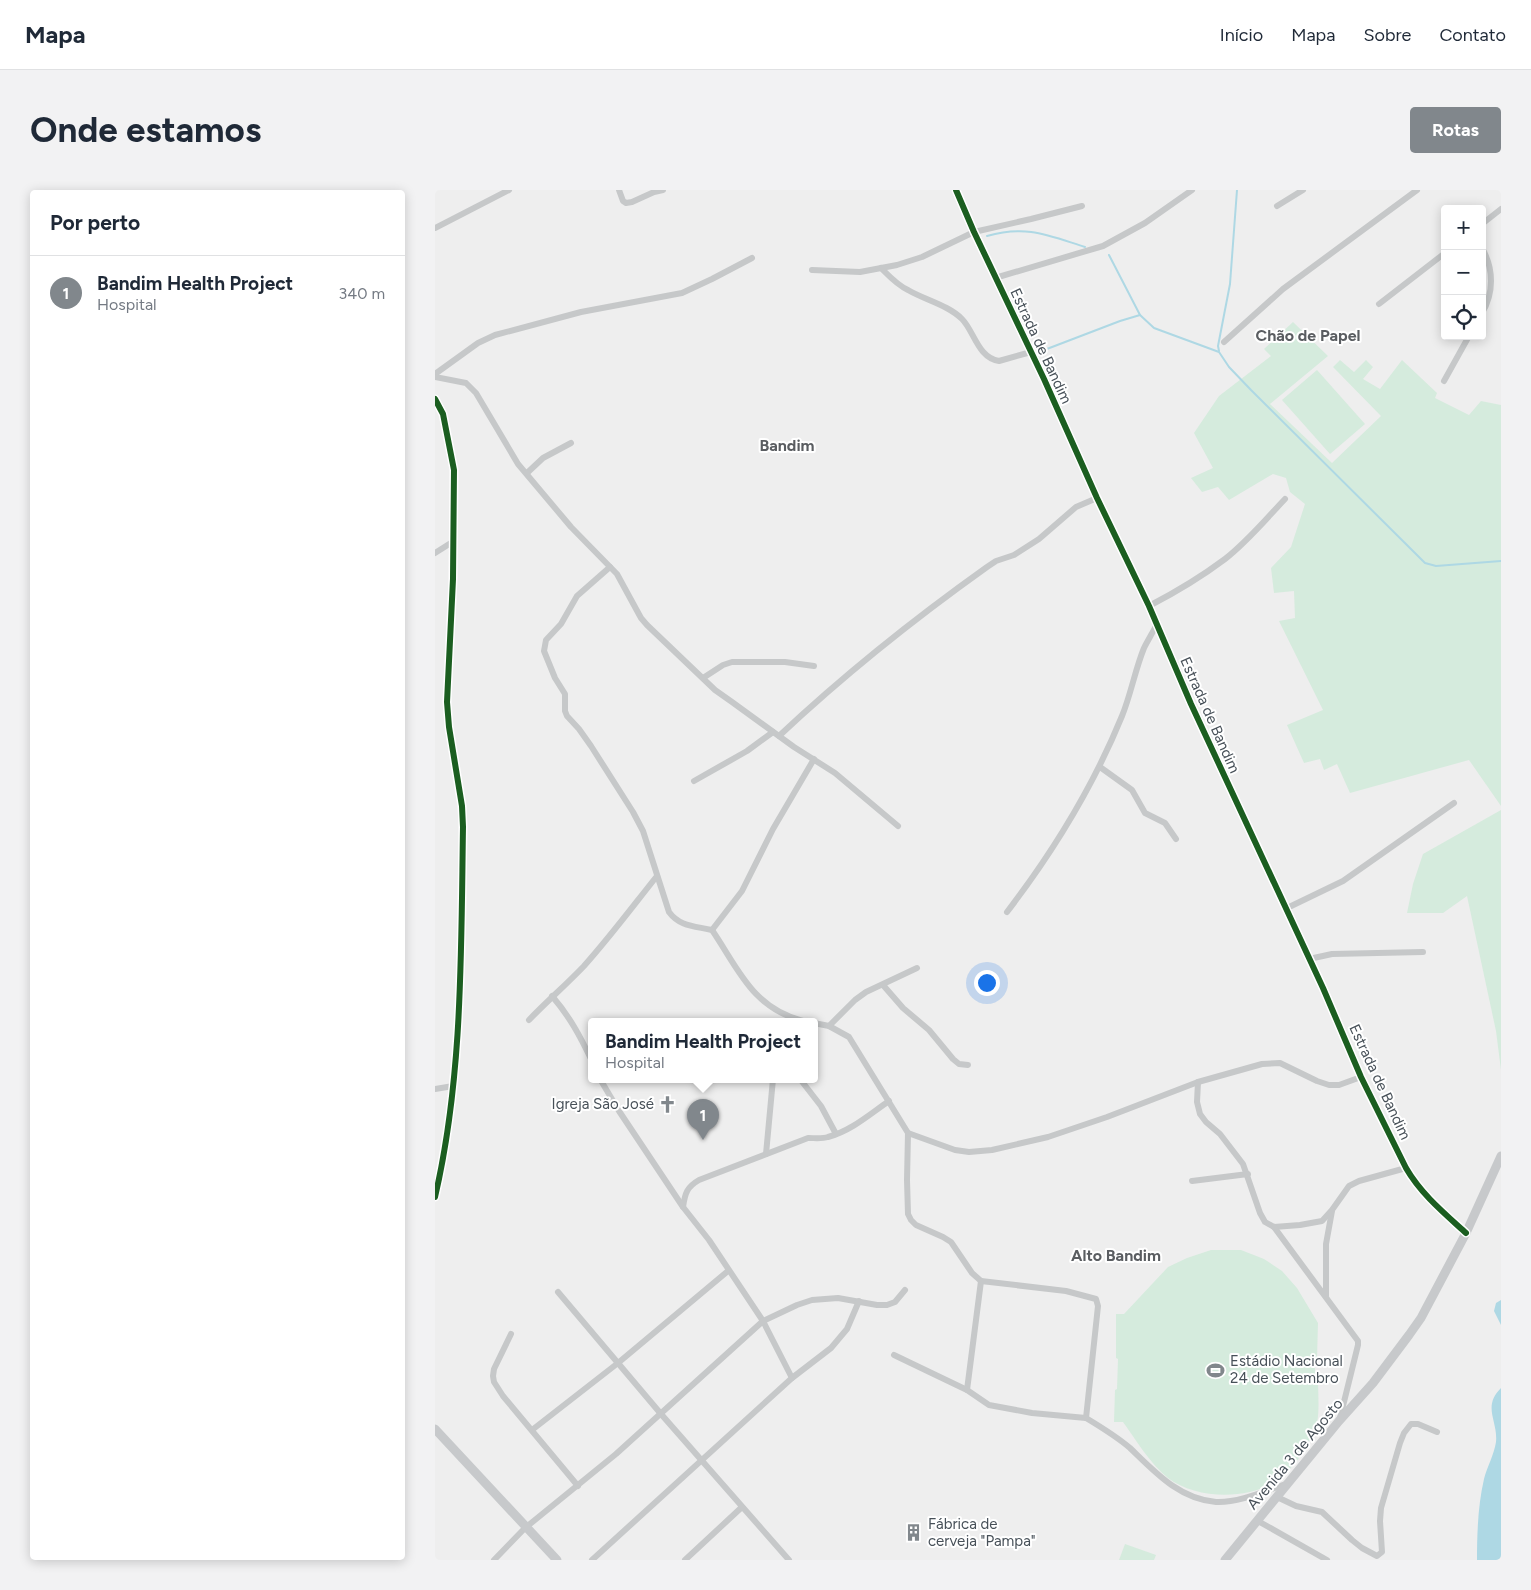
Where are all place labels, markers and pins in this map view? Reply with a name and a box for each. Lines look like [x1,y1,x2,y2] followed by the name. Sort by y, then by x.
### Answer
[658,1094,678,1114] church icon: Igreja São José
[552,1095,654,1113] place label: Igreja São José
[687,1099,719,1140] pin: 1
[1230,1352,1343,1387] place label: Estádio Nacional 24 de Setembro
[1206,1360,1226,1380] sports icon: Estádio Nacional 24 de Setembro
[928,1515,1036,1550] place label: Fábrica de cerveja "Pampa"
[904,1523,924,1543] building icon: Fábrica de cerveja "Pampa"

